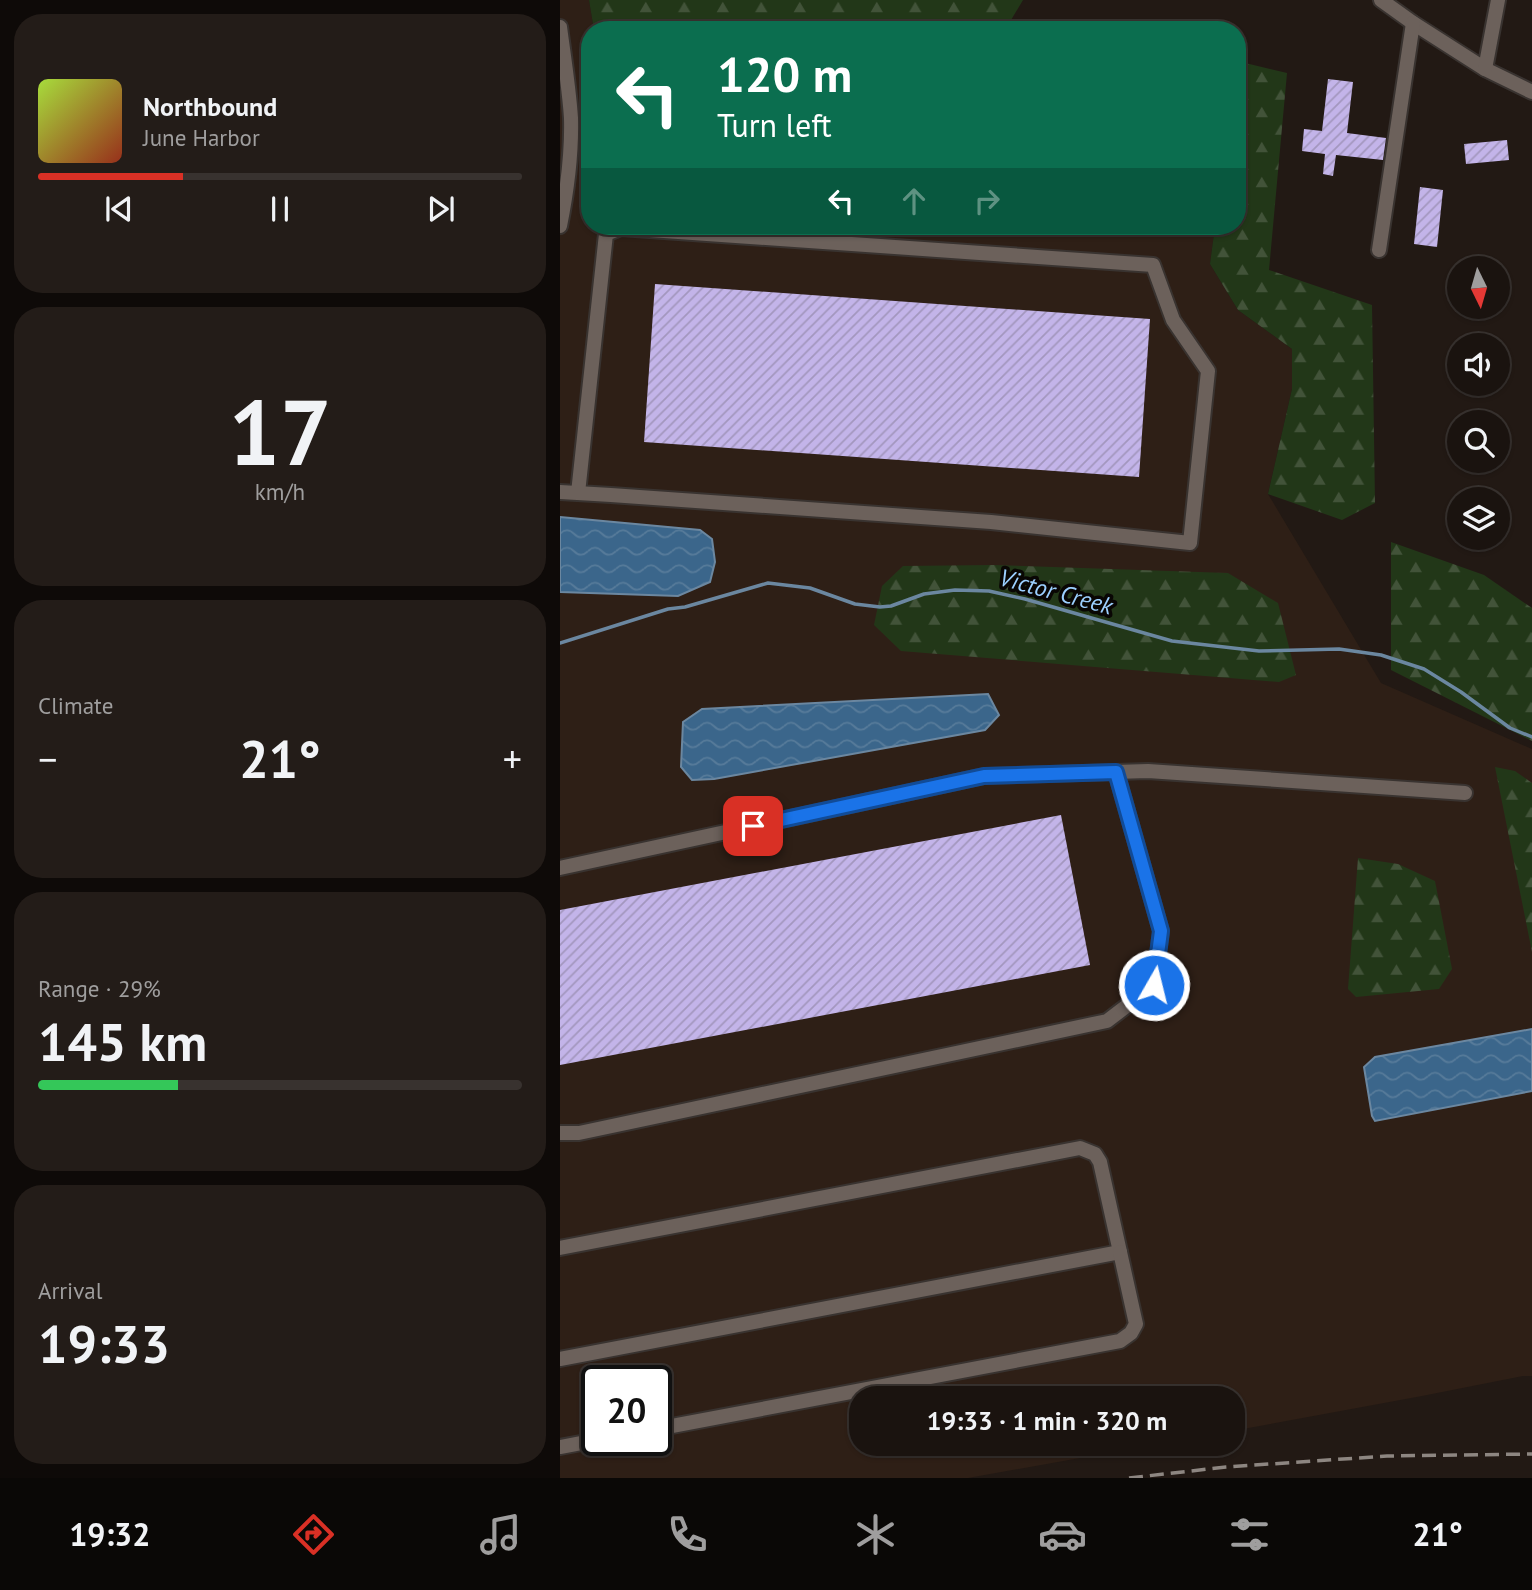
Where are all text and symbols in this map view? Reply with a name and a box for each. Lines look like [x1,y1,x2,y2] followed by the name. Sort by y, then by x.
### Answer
[717,42,852,106] text: 120 m
[602,49,693,140] icon: left
[143,90,277,123] text: Northbound
[717,104,832,146] text: Turn left
[143,123,260,152] text: June Harbor
[822,182,860,220] icon: left
[895,182,933,220] icon: ahead
[968,182,1006,220] icon: right
[100,190,138,228] icon: previous
[261,190,299,228] icon: pause
[422,190,460,228] icon: next
[1447,256,1510,318] north arrow
[1447,256,1510,550] map controls
[1447,333,1510,396] button: sound
[228,372,332,490] text: 17
[1447,410,1510,473] button: search
[255,477,305,506] text: km/h
[1447,487,1510,550] button: layers
[996,562,1117,622] water label: Victor Creek
[38,691,113,720] text: Climate
[239,725,321,792] text: 21°
[38,734,57,783] text: −
[503,734,522,783] text: +
[723,796,783,856] pin
[734,807,772,845] icon: arrive
[1117,948,1191,1022] position arrow
[38,974,161,1003] text: Range · 29%
[38,1008,207,1075] text: 145 km
[38,1276,102,1305] text: Arrival
[38,1310,170,1377] text: 19:33
[581,1365,672,1456] speed limit sign: 20
[927,1404,1167,1437] text: 19:33 · 1 min · 320 m
[289,1510,338,1559] icon: directions
[476,1510,525,1559] icon: music
[663,1510,712,1559] icon: phone
[851,1510,900,1559] icon: climate
[1038,1510,1087,1559] icon: car
[1225,1510,1274,1559] icon: filters
[69,1513,150,1555] text: 19:32
[1413,1513,1463,1555] text: 21°

